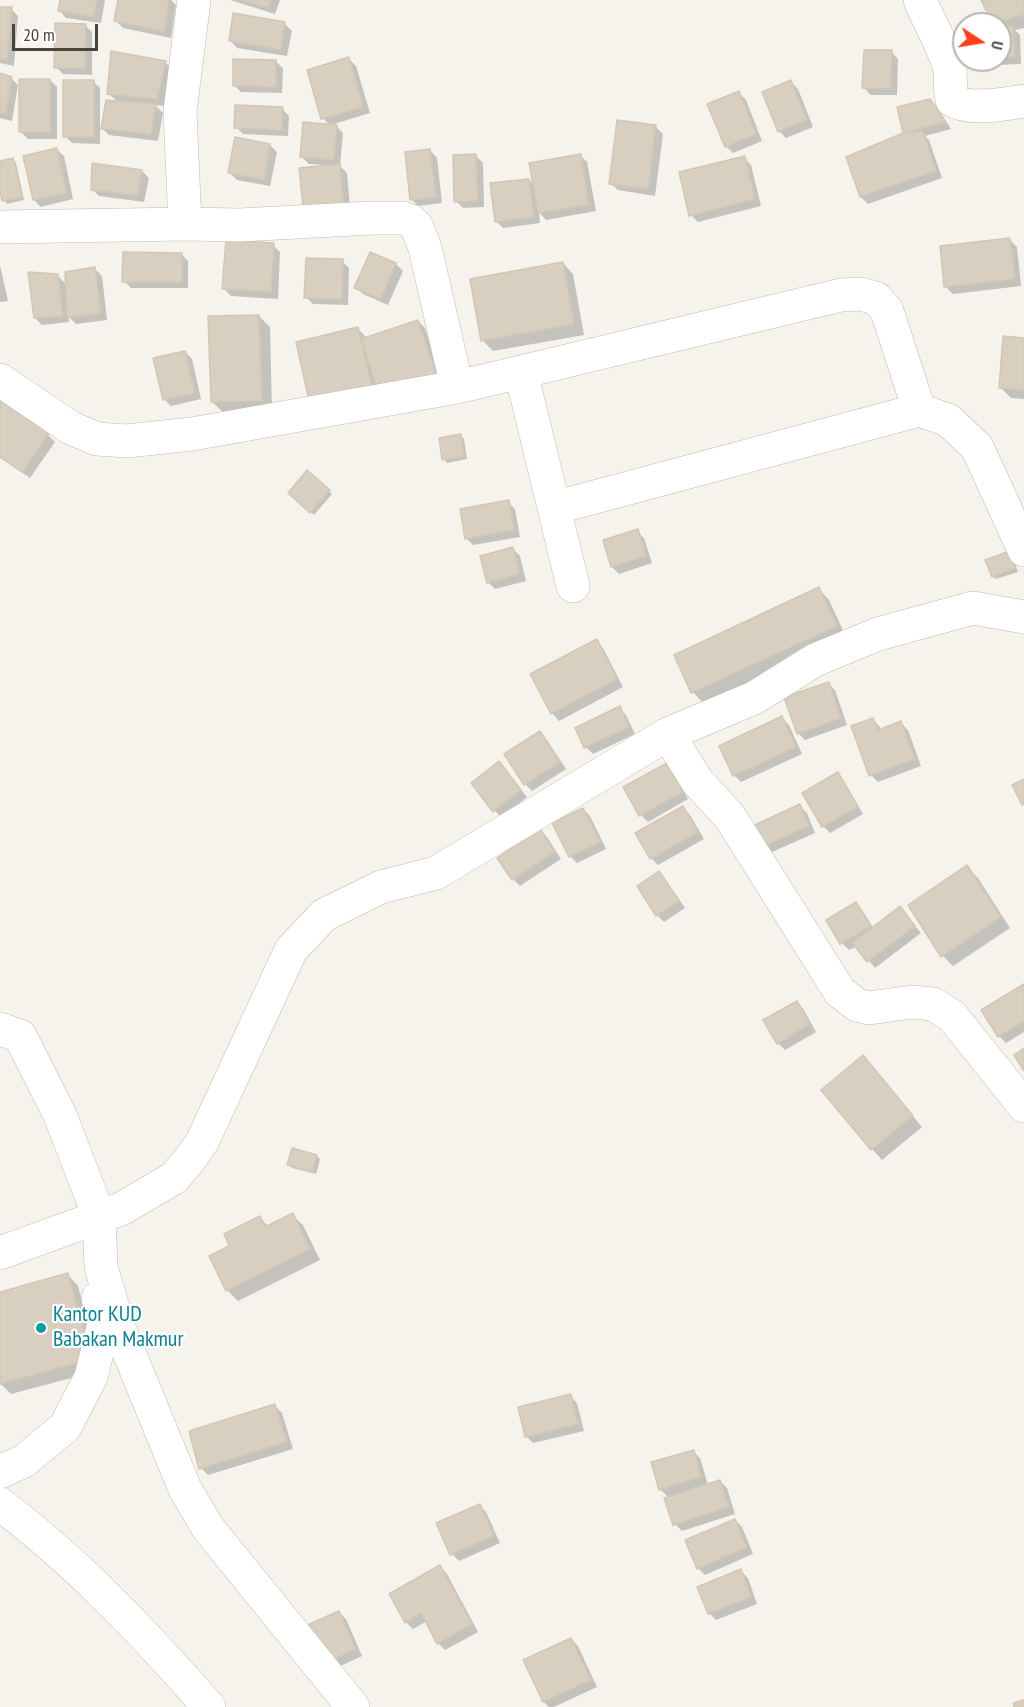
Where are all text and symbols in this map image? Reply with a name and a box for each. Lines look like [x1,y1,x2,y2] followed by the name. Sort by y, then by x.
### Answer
[15,12,100,50] scale bar
[952,12,1012,72] north arrow
[23,23,55,46] text: 20 m
[987,39,1008,51] text: U
[53,1302,183,1354] place label: Kantor KUD Babakan Makmur
[34,1321,48,1335] marker: Kantor KUD Babakan Makmur

